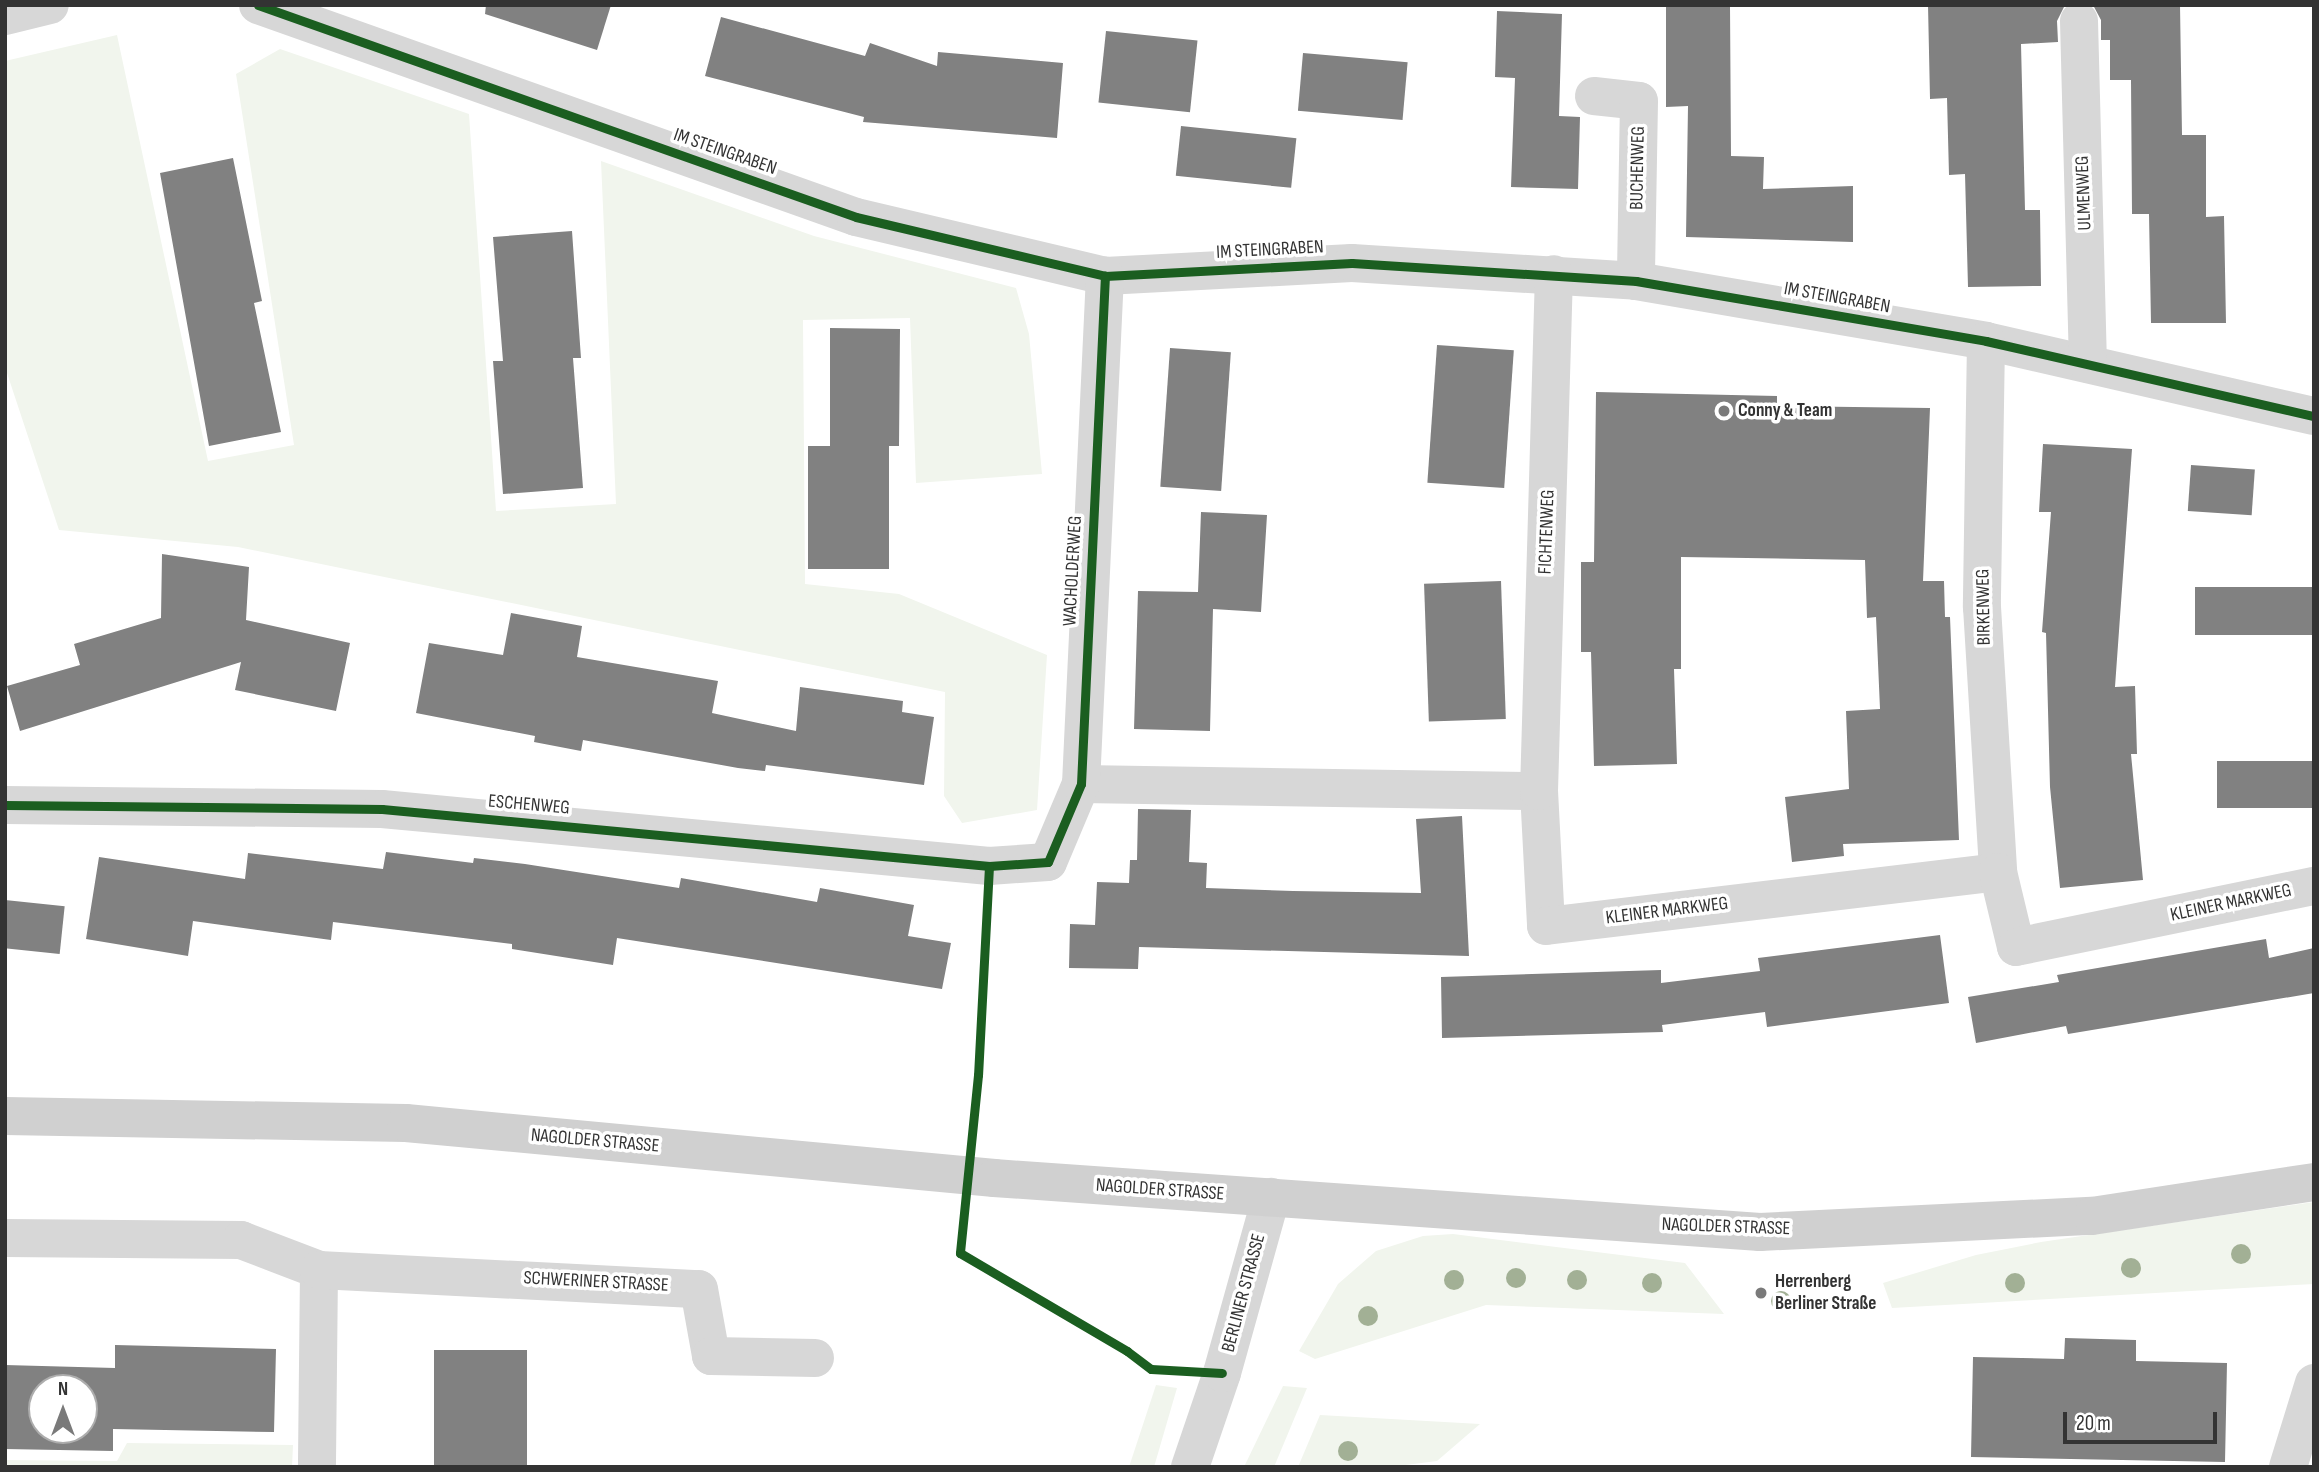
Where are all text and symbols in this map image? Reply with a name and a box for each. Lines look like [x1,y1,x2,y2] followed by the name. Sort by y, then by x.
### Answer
[670,124,780,180] street label: IM STEINGRABEN
[1626,126,1650,210] street label: BUCHENWEG
[2071,155,2097,231] street label: ULMENWEG
[1216,236,1324,264] street label: IM STEINGRABEN
[1782,277,1892,319] street label: IM STEINGRABEN
[1738,400,1832,422] place label: Conny & Team
[1716,403,1732,419] marker: Conny & Team
[1534,489,1560,575] street label: FICHTENWEG
[1059,515,1087,627] street label: WACHOLDERWEG
[1972,569,1996,645] street label: BIRKENWEG
[487,790,571,820] street label: ESCHENWEG
[2168,879,2294,927] street label: KLEINER MARKWEG
[1605,892,1729,930] street label: KLEINER MARKWEG
[530,1124,660,1158] street label: NAGOLDER STRASSE
[1095,1174,1225,1206] street label: NAGOLDER STRASSE
[1661,1213,1791,1241] street label: NAGOLDER STRASSE
[1217,1231,1271,1355] street label: BERLINER STRASSE
[523,1267,669,1297] street label: SCHWERINER STRASSE
[1775,1271,1876,1315] place label: Herrenberg Berliner Straße
[1753,1285,1769,1301] marker: Herrenberg Berliner Straße
[28,1374,98,1444] north arrow
[58,1378,68,1401] text: N
[2067,1398,2221,1442] scale bar
[2076,1411,2111,1436] text: 20 m

